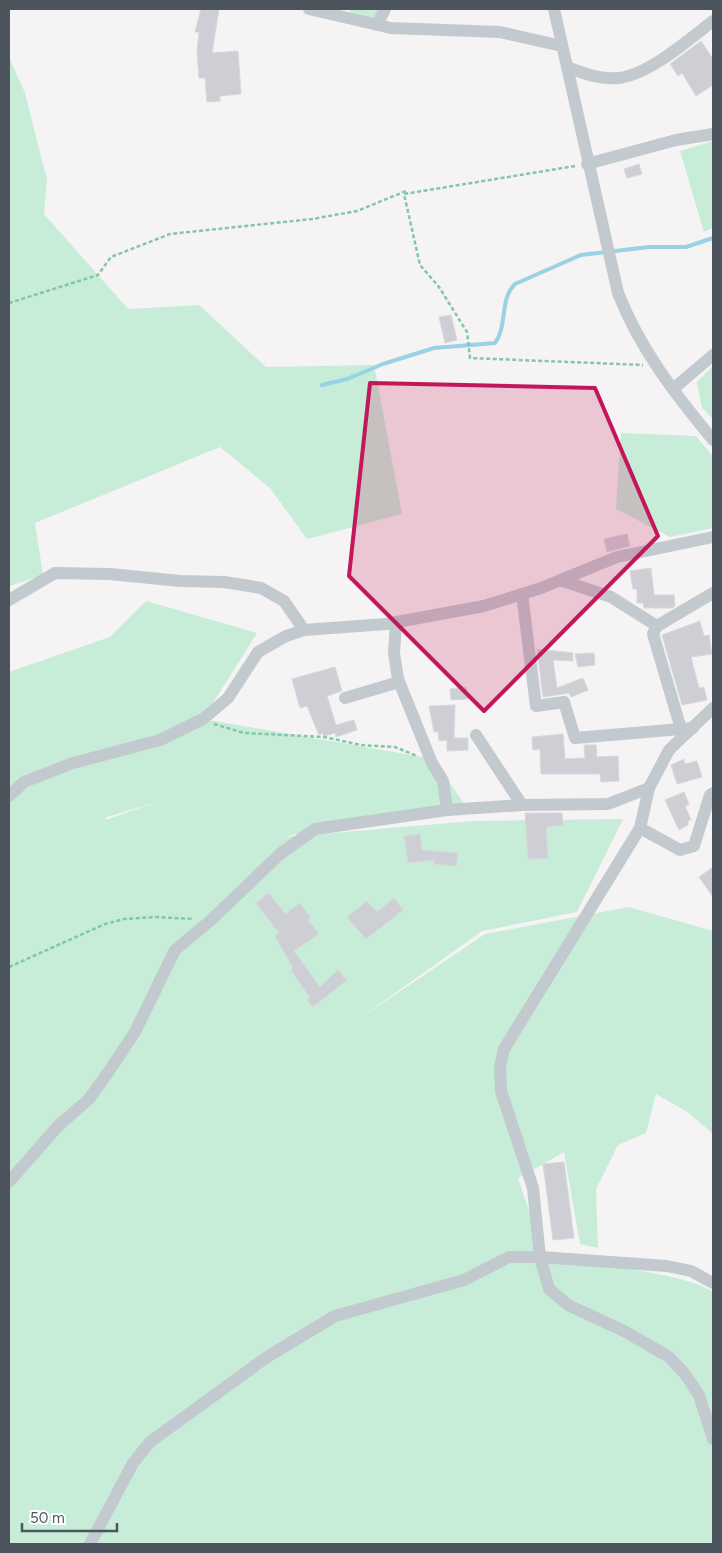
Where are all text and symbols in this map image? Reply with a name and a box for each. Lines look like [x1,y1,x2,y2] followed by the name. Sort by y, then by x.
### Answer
[22,1500,118,1532] scale bar
[30,1509,65,1527] text: 50 m

